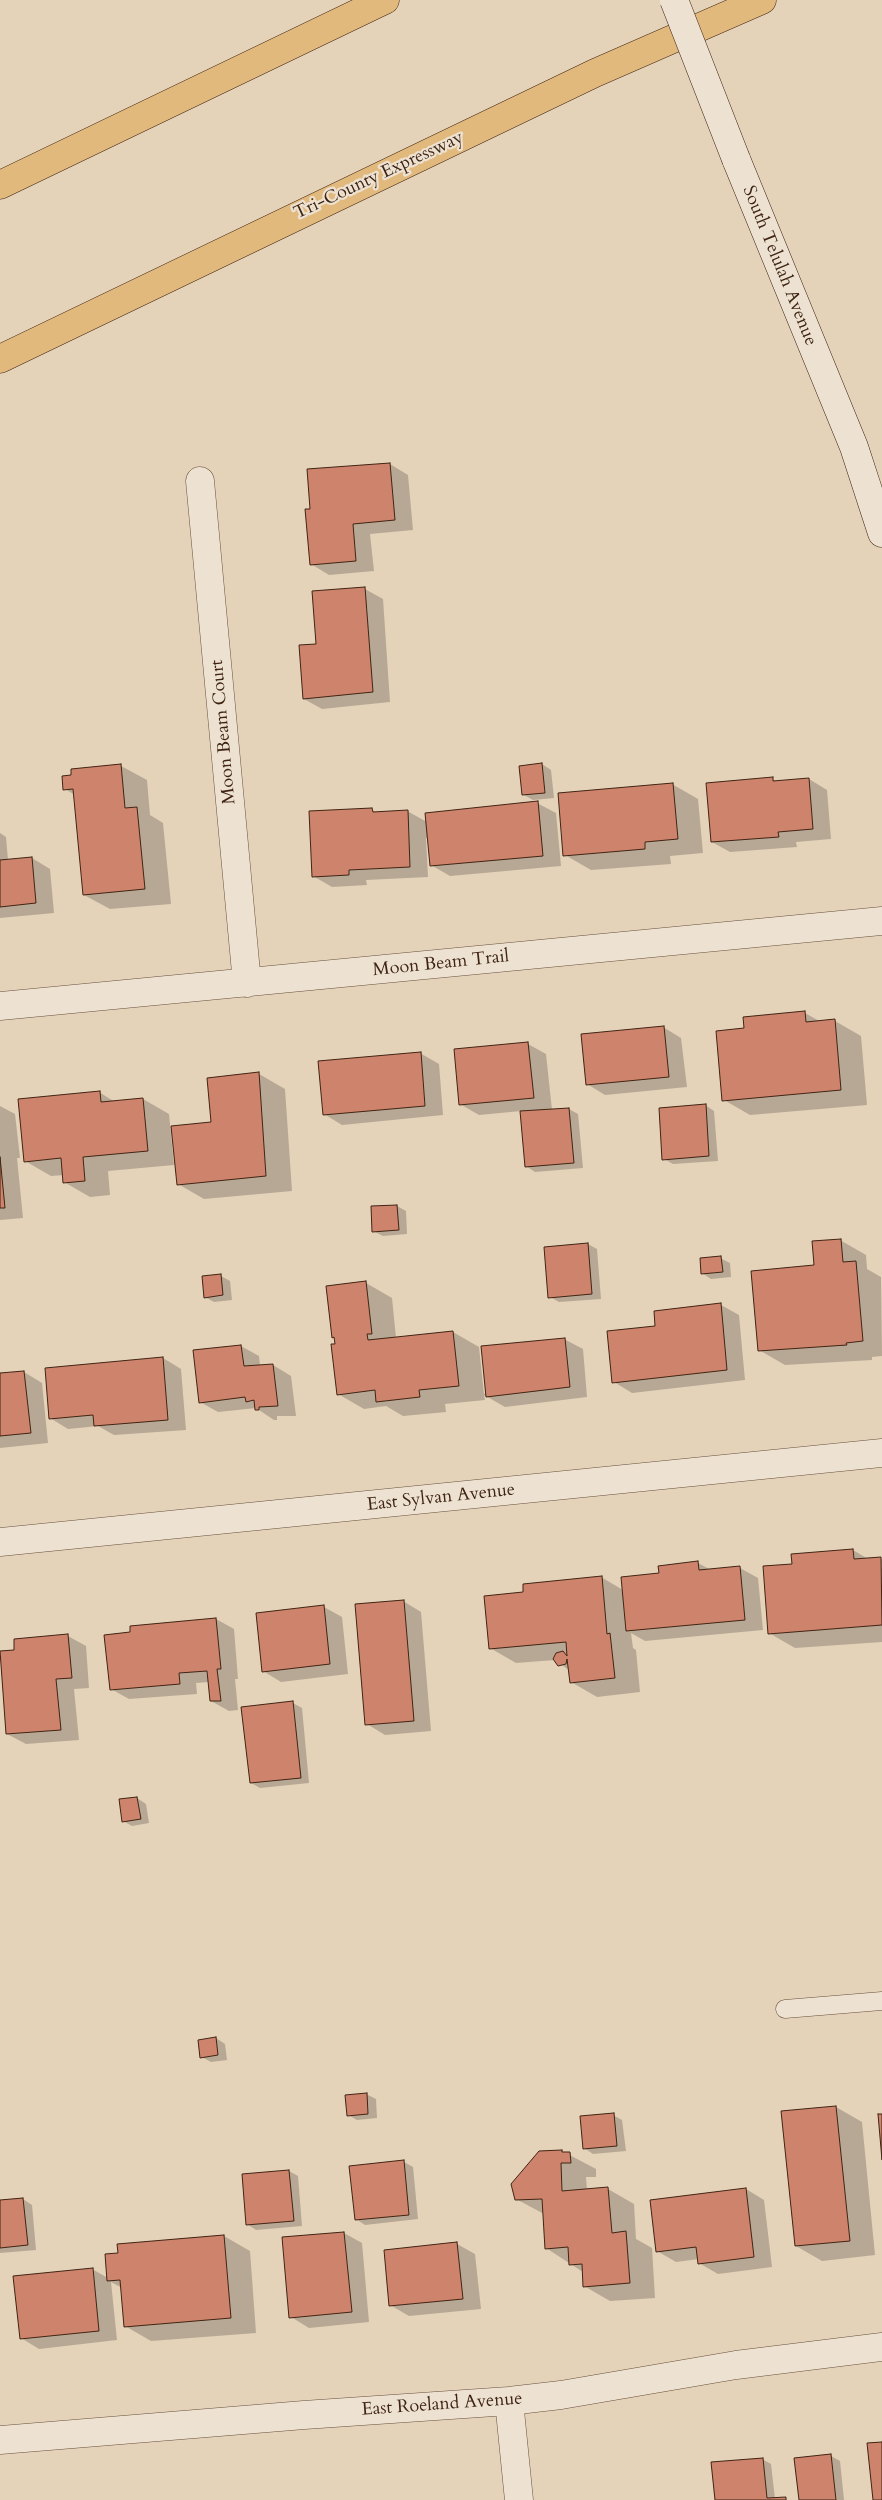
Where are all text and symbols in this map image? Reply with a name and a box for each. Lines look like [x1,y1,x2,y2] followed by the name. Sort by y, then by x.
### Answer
[291,127,467,225] street label: Tri-County Expressway
[737,183,821,349] street label: South Telulah Avenue
[207,659,241,805] street label: Moon Beam Court
[372,946,510,982] street label: Moon Beam Trail
[366,1479,516,1517] street label: East Sylvan Avenue
[361,2389,523,2421] street label: East Roeland Avenue

